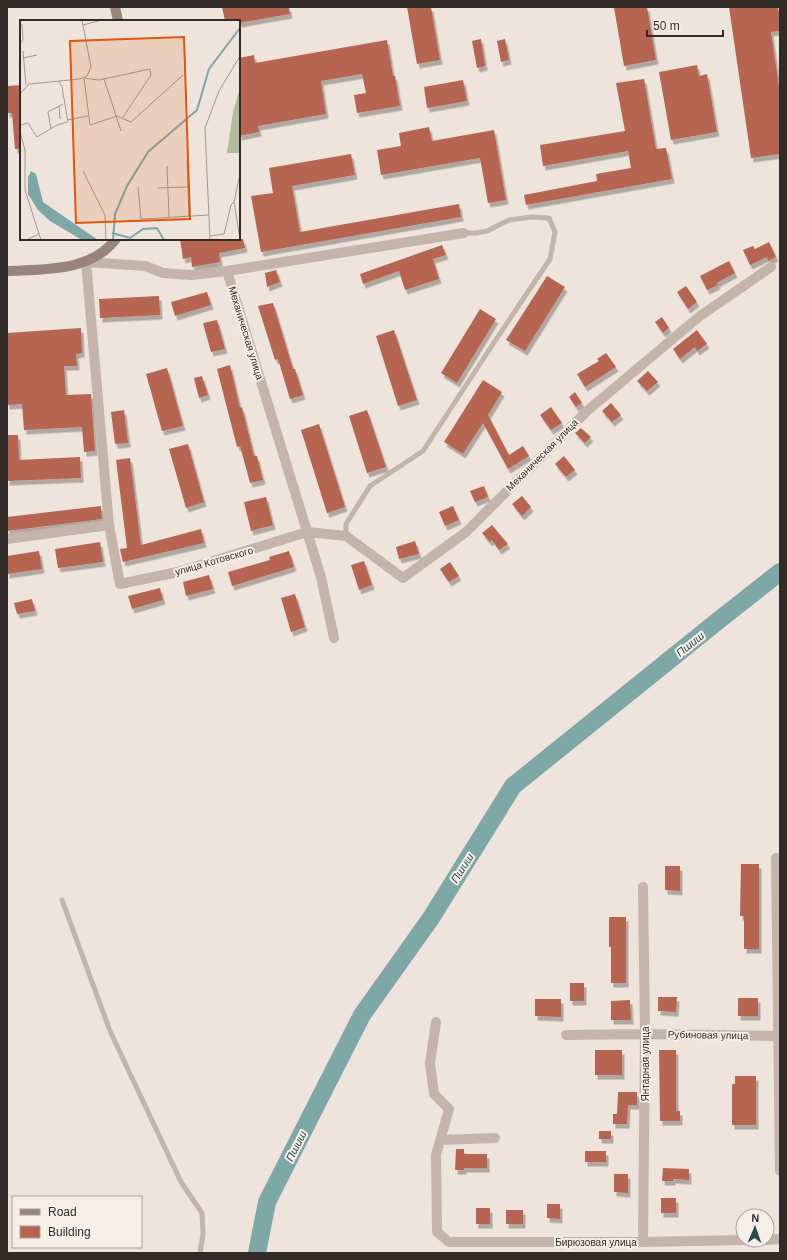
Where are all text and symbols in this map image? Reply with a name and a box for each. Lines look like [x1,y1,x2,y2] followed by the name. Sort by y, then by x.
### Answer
[647,12,723,38] scale bar
[653,19,680,33] text: 50 m
[20,20,240,240] inset map
[227,285,266,381] street label: Механическая улица
[504,417,580,493] street label: Механическая улица
[174,544,255,577] street label: улица Котовского
[674,629,706,659] water label: Пшиш
[448,851,476,885] water label: Пшиш
[640,1026,651,1102] street label: Янтарная улица
[668,1029,749,1041] street label: Рубиновая улица
[283,1129,309,1163] water label: Пшиш
[12,1196,142,1248] legend
[48,1205,77,1219] text: Road
[735,1208,775,1248] north arrow
[751,1212,760,1224] text: N
[48,1225,91,1239] text: Building
[555,1237,637,1248] street label: Бирюзовая улица

